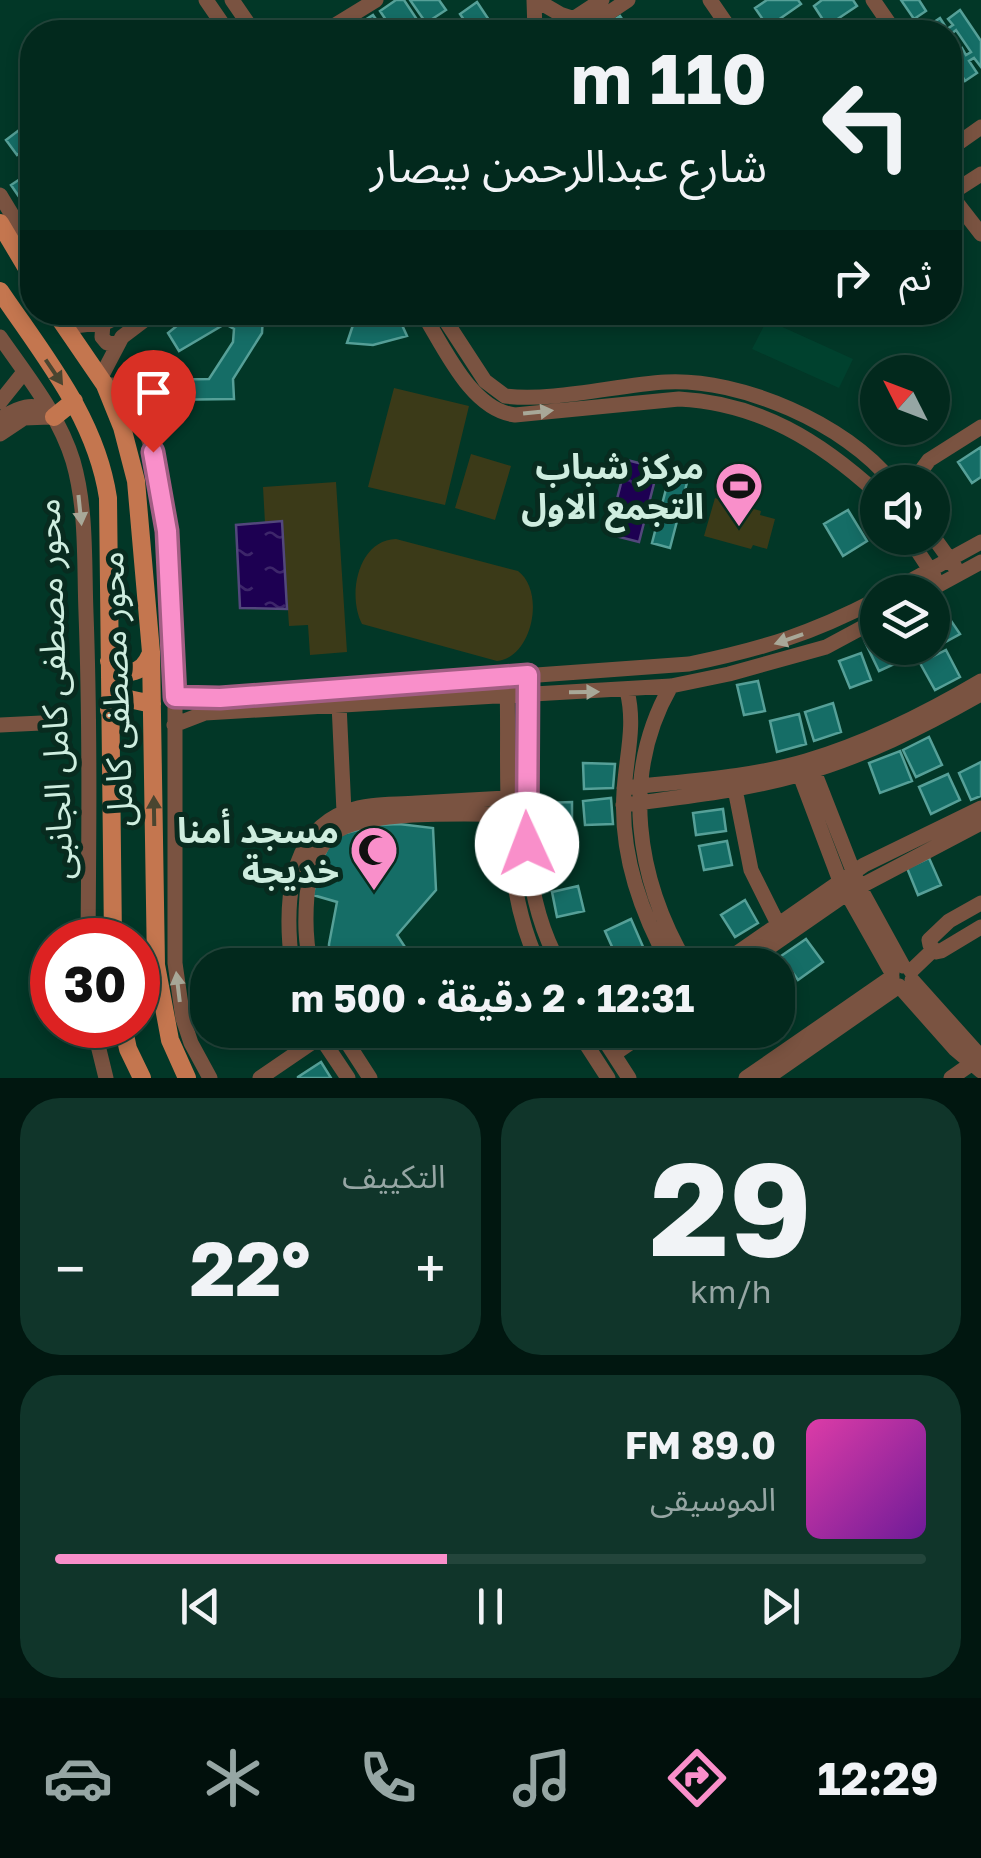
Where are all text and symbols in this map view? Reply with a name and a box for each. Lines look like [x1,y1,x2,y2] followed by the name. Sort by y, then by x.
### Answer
[571,35,767,119] text: 110 m
[802,60,932,190] icon: left
[370,138,767,192] text: شارع عبدالرحمن بيصار
[824,250,879,305] icon: right
[899,253,932,298] text: ثم
[111,350,196,453] pin
[860,355,950,445] north arrow
[860,355,950,665] map controls
[45,358,63,385] one-way arrow
[126,365,181,420] icon: arrive
[523,404,554,420] one-way arrow
[521,445,704,533] place label: مركز شباب التجمع الاول
[713,460,765,528] sports icon: مركز شباب التجمع الاول
[860,465,950,555] button: sound
[73,495,89,526] one-way arrow
[25,498,82,880] street label: محور مصطفى كامل الجانبى
[89,551,142,827] street label: محور مصطفى كامل
[860,575,950,665] button: layers
[774,633,804,648] one-way arrow
[568,684,600,700] one-way arrow
[475,792,579,896] position arrow
[145,794,161,826] one-way arrow
[177,808,339,891] place label: مسجد أمنا خديجة
[348,824,400,892] mosque icon: مسجد أمنا خديجة
[30,918,160,1048] speed limit sign: 30
[170,971,186,1003] one-way arrow
[291,975,694,1020] text: 12:31 · 2 دقيقة · 500 m
[650,1129,812,1285] text: 29
[342,1157,446,1195] text: التكييف
[190,1222,311,1313] text: 22°
[55,1235,85,1301] text: −
[415,1235,445,1301] text: +
[690,1272,771,1310] text: km/h
[625,1422,776,1467] text: 89.0 FM
[650,1480,776,1518] text: الموسيقى
[173,1579,228,1634] icon: previous
[463,1579,518,1634] icon: pause
[753,1579,808,1634] icon: next
[43,1743,113,1813] icon: car
[198,1743,268,1813] icon: climate
[353,1743,423,1813] icon: phone
[507,1743,577,1813] icon: music
[662,1743,732,1813] icon: directions
[817,1751,939,1805] text: 12:29

